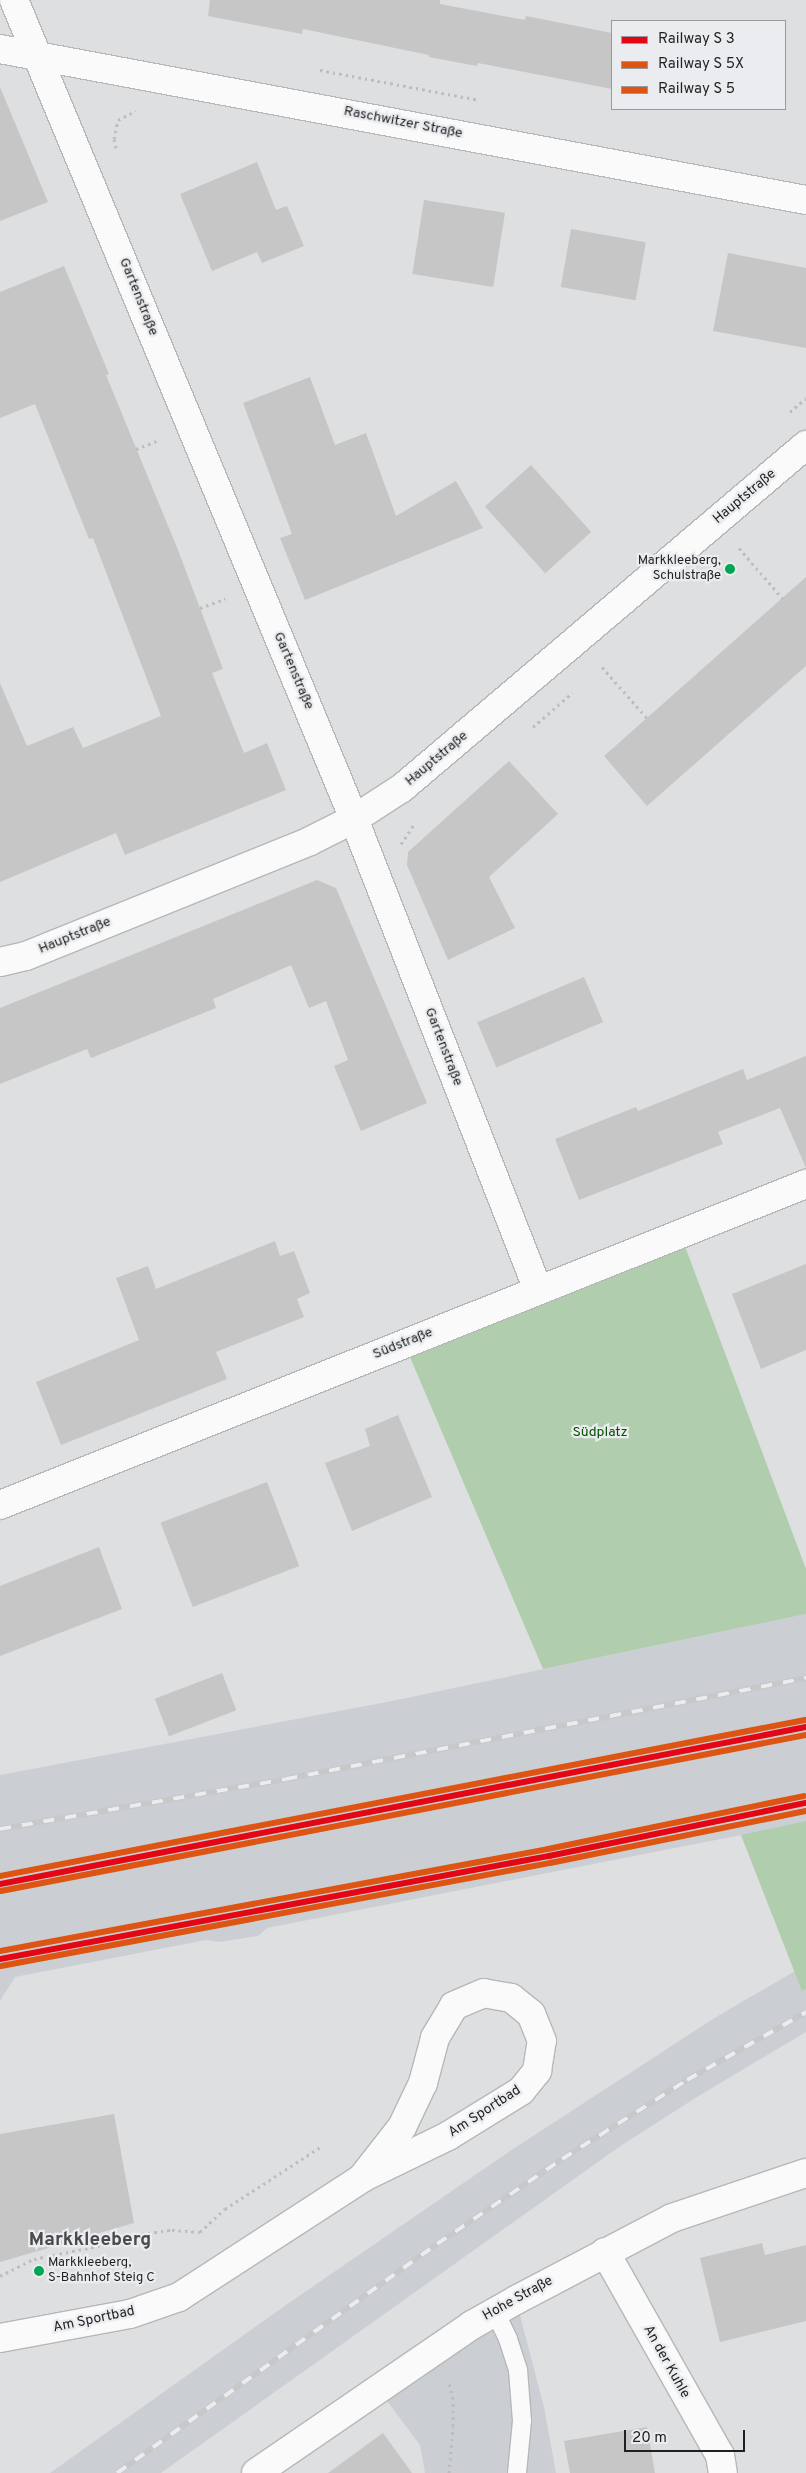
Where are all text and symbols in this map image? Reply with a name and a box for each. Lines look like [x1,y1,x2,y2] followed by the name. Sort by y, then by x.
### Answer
[611,20,786,110] legend
[658,30,735,49] text: Railway S 3
[658,55,744,74] text: Railway S 5X
[658,80,735,99] text: Railway S 5
[342,103,464,143] street label: Raschwitzer Straße
[115,256,161,338] street label: Gartenstraße
[710,466,780,528] street label: Hauptstraße
[638,554,721,585] place label: Markkleeberg, Schulstraße
[725,564,735,574] marker: Markkleeberg, Schulstraße
[269,630,317,712] street label: Gartenstraße
[402,728,472,790] street label: Hauptstraße
[36,914,114,958] street label: Hauptstraße
[420,1005,466,1089] street label: Gartenstraße
[371,1324,435,1364] street label: Südstraße
[572,1425,628,1441] park label: Südplatz
[446,2082,524,2142] street label: Am Sportbad
[29,2230,151,2252] district label: Markkleeberg
[48,2256,155,2287] place label: Markkleeberg, S-Bahnhof Steig C
[34,2266,44,2276] marker: Markkleeberg, S-Bahnhof Steig C
[480,2273,556,2325] street label: Hohe Straße
[52,2303,136,2337] street label: Am Sportbad
[639,2322,693,2402] street label: An der Kuhle
[626,2420,747,2452] scale bar
[632,2429,667,2448] text: 20 m

